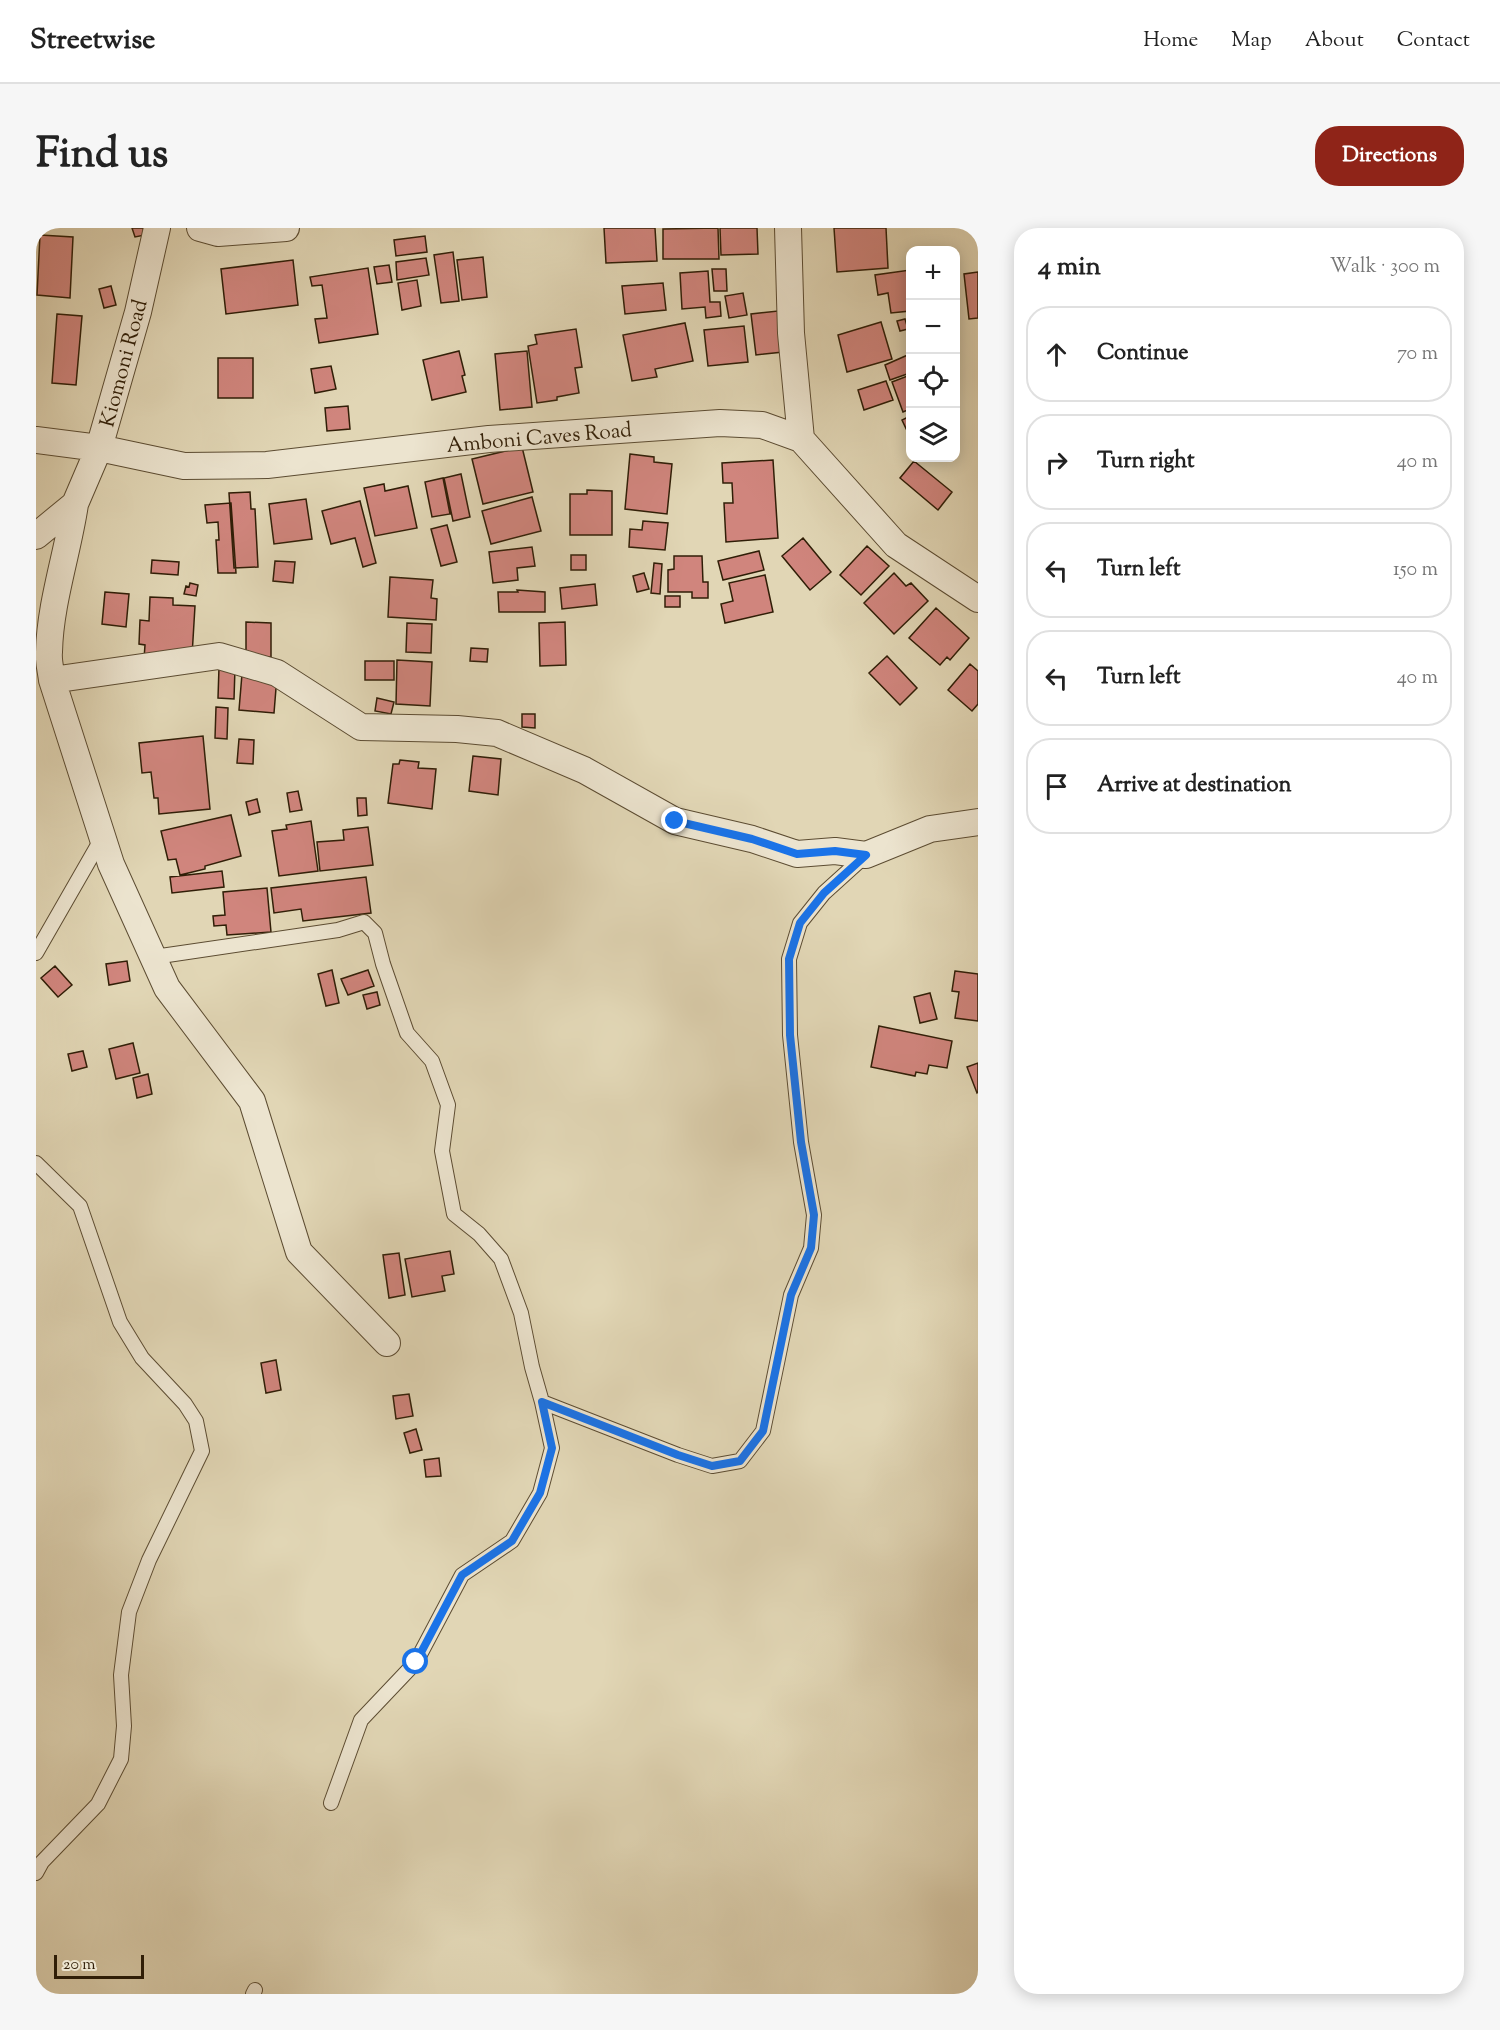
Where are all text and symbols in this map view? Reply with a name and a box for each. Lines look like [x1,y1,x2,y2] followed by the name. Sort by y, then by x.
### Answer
[30,21,155,61] text: Streetwise
[1143,26,1198,56] text: Home
[1231,26,1272,56] text: Map
[1305,26,1364,56] text: About
[1397,26,1470,56] text: Contact
[36,126,168,186] text: Find us
[1315,126,1464,186] button: Directions
[906,246,960,462] map controls
[906,246,960,300] button: +
[1038,249,1101,286] text: 4 min
[1330,253,1440,282] text: Walk · 300 m
[93,296,156,431] street label: Kiomoni Road
[906,300,960,354] button: −
[1040,338,1073,371] icon: ahead
[1097,338,1188,370] text: Continue
[1397,340,1438,369] text: 70 m
[906,354,960,408] button: locate
[906,408,960,462] button: layers
[445,416,633,462] street label: Amboni Caves Road
[1040,446,1073,479] icon: right
[1097,446,1194,478] text: Turn right
[1397,448,1438,477] text: 40 m
[1040,554,1073,587] icon: left
[1097,554,1180,586] text: Turn left
[1393,556,1438,585] text: 150 m
[1040,662,1073,695] icon: left
[1097,662,1180,694] text: Turn left
[1397,664,1438,693] text: 40 m
[1040,770,1073,803] icon: arrive
[1097,770,1292,802] text: Arrive at destination
[661,807,687,833] route end
[402,1648,428,1674] route start
[54,1952,144,1980] scale bar
[63,1954,96,1977] text: 20 m

